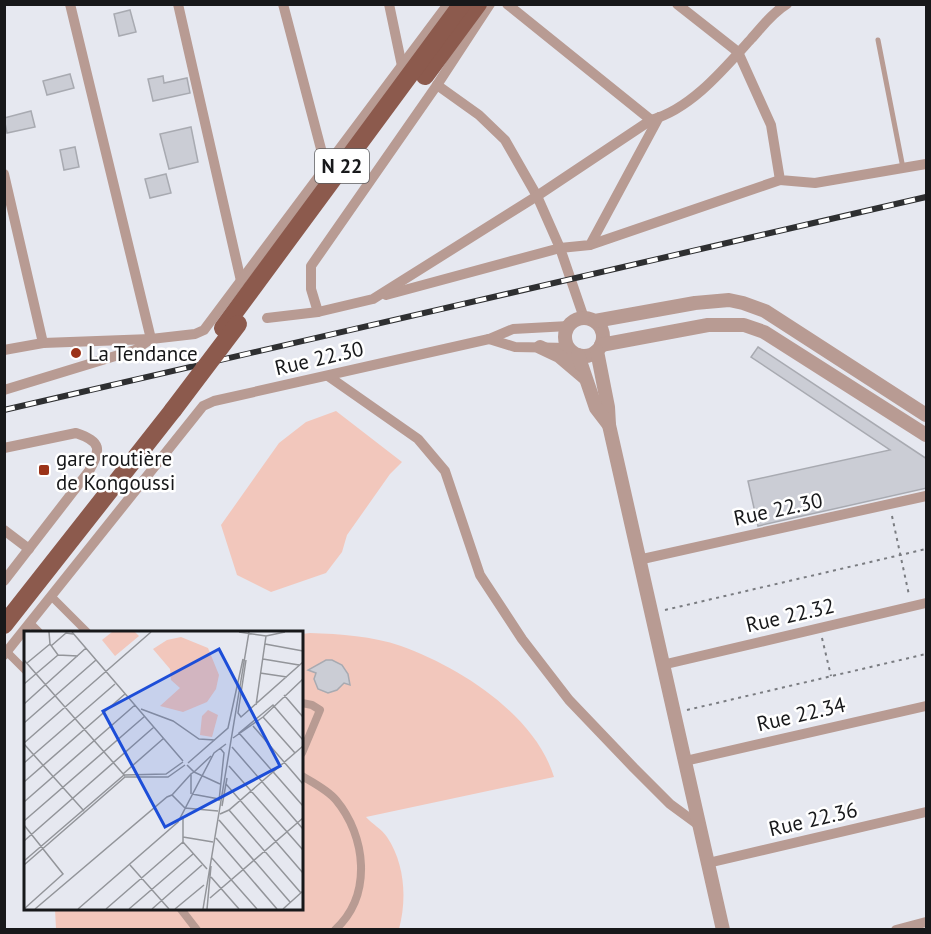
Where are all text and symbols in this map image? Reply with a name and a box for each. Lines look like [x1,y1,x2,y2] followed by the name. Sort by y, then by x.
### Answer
[315,149,369,183] road number: N 22
[272,335,366,381] street label: Rue 22.30
[88,340,198,367] place label: La Tendance
[69,346,83,360] marker: La Tendance
[56,445,175,496] place label: gare routière de Kongoussi
[37,463,51,477] marker: gare routière de Kongoussi
[731,486,825,532] street label: Rue 22.30
[743,592,837,638] street label: Rue 22.32
[24,631,303,910] inset map
[754,691,848,737] street label: Rue 22.34
[766,796,860,842] street label: Rue 22.36

